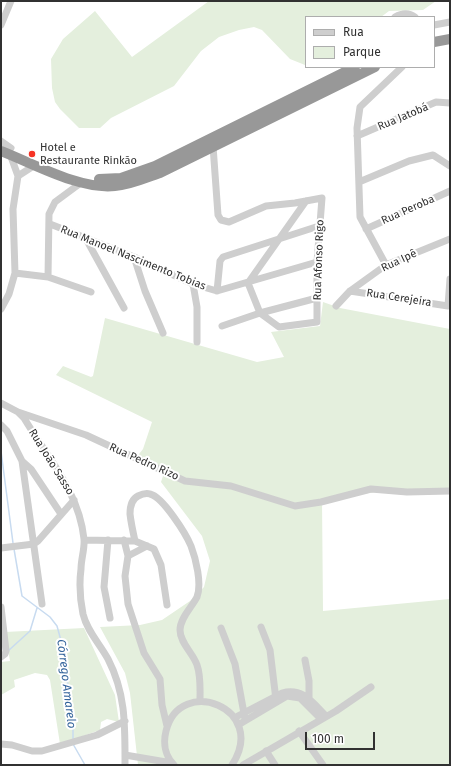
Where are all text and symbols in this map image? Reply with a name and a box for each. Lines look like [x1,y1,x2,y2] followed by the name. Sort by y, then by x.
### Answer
[305,16,435,68] legend
[343,25,364,39] text: Rua
[343,45,381,59] text: Parque
[376,100,430,134] street label: Rua Jatobá
[40,141,137,167] place label: Hotel e Restaurante Rinkão
[27,149,37,159] marker: Hotel e Restaurante Rinkão
[379,192,437,228] street label: Rua Peroba
[311,219,327,301] street label: Rua Afonso Rigo
[58,223,208,293] street label: Rua Manoel Nascimento Tobias
[379,247,419,275] street label: Rua Ipê
[365,286,433,310] street label: Rua Cerejeira
[25,427,77,497] street label: Rua João Sasso
[107,441,181,483] street label: Rua Pedro Rizo
[53,639,79,729] water label: Córrego Amarelo
[307,724,377,750] scale bar
[312,732,344,746] text: 100 m

